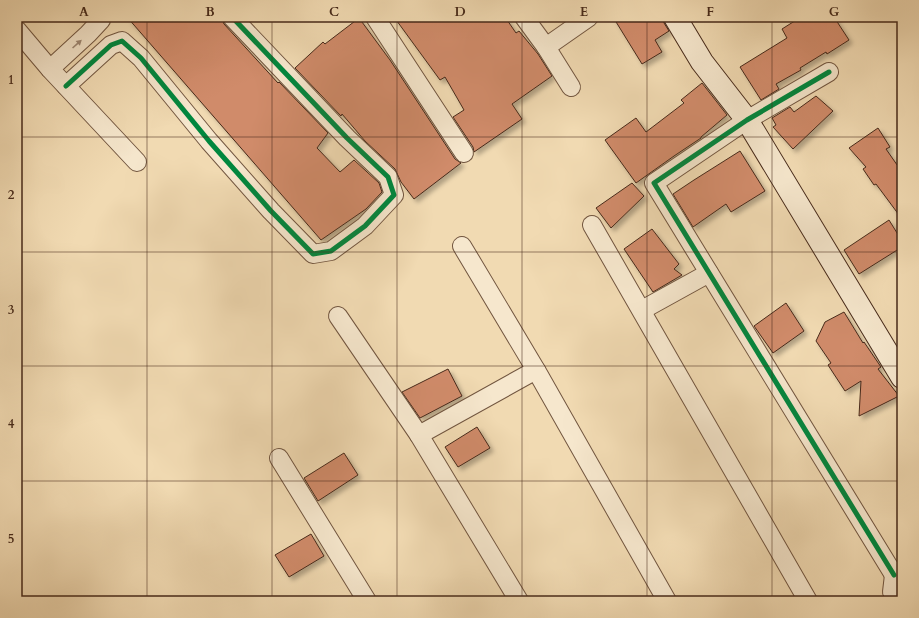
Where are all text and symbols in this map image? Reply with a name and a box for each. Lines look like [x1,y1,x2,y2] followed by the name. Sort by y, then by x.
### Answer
[79,3,89,21] text: A
[205,3,215,21] text: B
[329,3,339,21] text: C
[454,3,466,21] text: D
[580,3,588,21] text: E
[706,3,714,21] text: F
[829,3,840,21] text: G
[72,40,82,49] one-way arrow
[8,71,14,89] text: 1
[8,186,15,204] text: 2
[8,301,15,319] text: 3
[8,415,15,433] text: 4
[8,530,14,548] text: 5

